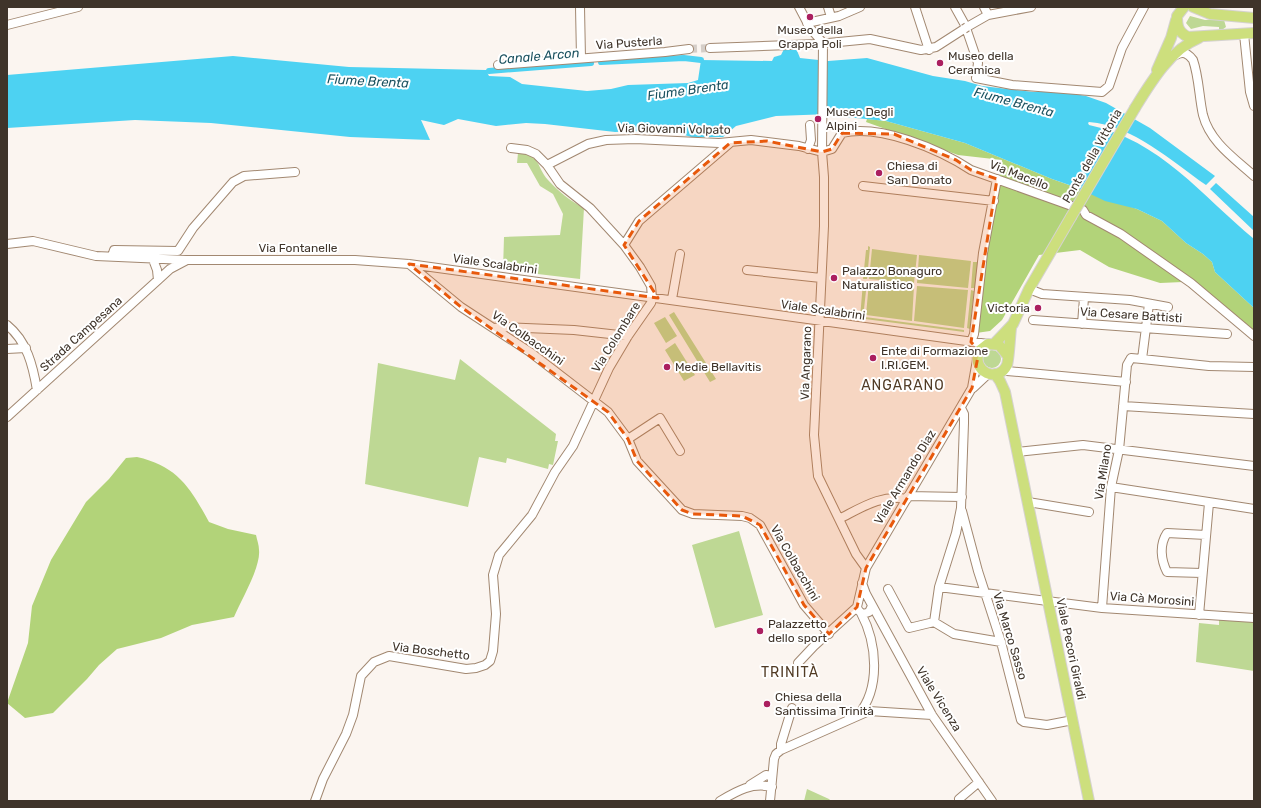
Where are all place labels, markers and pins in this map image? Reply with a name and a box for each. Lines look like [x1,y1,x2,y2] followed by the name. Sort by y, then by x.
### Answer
[805,12,815,22] marker: Museo della Grappa Poli
[777,23,843,51] place label: Museo della Grappa Poli
[948,49,1014,77] place label: Museo della Ceramica
[935,58,945,68] marker: Museo della Ceramica
[826,105,893,133] place label: Museo Degli Alpini
[813,114,823,124] marker: Museo Degli Alpini
[887,159,952,187] place label: Chiesa di San Donato
[874,168,884,178] marker: Chiesa di San Donato
[842,264,942,292] place label: Palazzo Bonaguro Naturalistico
[829,273,839,283] marker: Palazzo Bonaguro Naturalistico
[987,301,1030,315] place label: Victoria
[1033,303,1043,313] marker: Victoria
[881,344,989,372] place label: Ente di Formazione I.RI.GEM.
[868,353,878,363] marker: Ente di Formazione I.RI.GEM.
[675,360,761,374] place label: Medie Bellavitis
[662,362,672,372] marker: Medie Bellavitis
[768,617,827,645] place label: Palazzetto dello sport
[755,626,765,636] marker: Palazzetto dello sport
[775,690,874,718] place label: Chiesa della Santissima Trinità
[762,699,772,709] marker: Chiesa della Santissima Trinità

